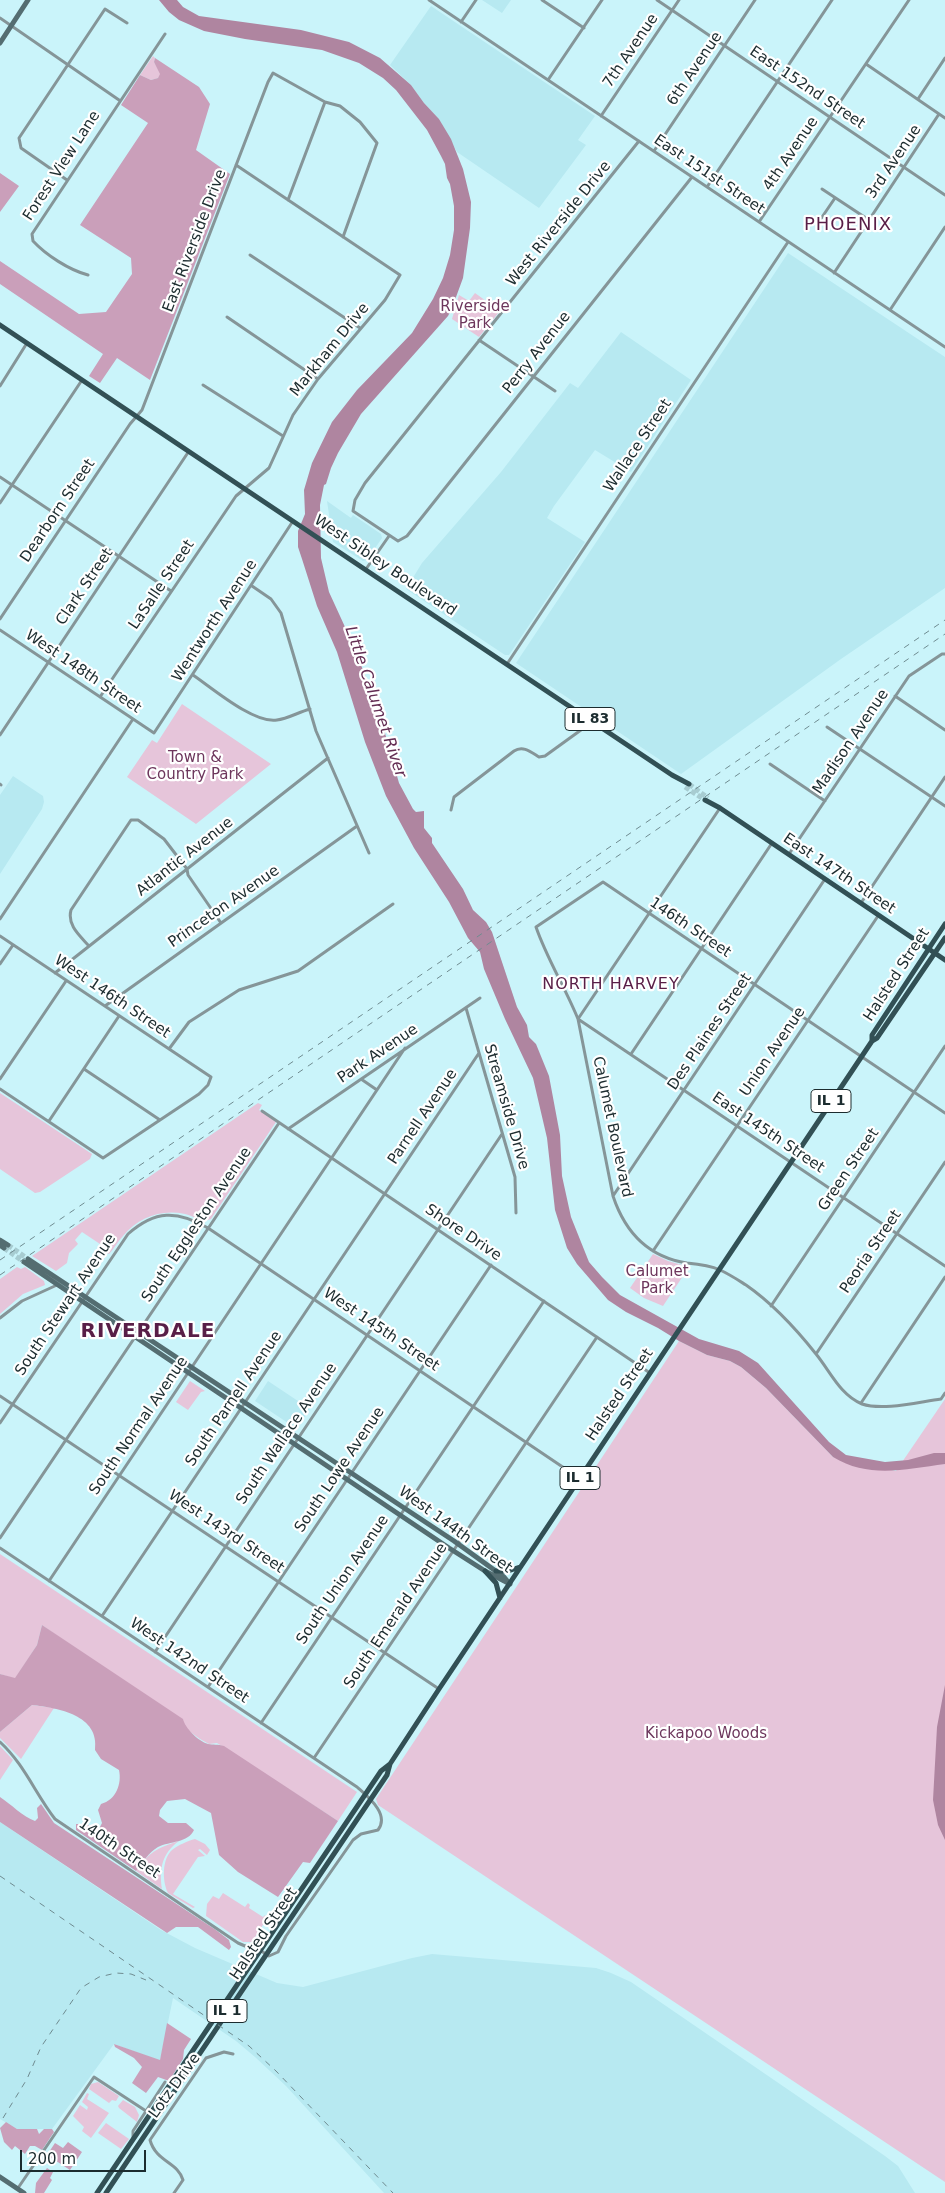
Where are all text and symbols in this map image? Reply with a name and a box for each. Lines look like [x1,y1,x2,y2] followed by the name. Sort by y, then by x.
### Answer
[600,11,662,91] street label: 7th Avenue
[664,29,726,109] street label: 6th Avenue
[746,43,868,133] street label: East 152nd Street
[20,108,104,224] street label: Forest View Lane
[760,114,822,194] street label: 4th Avenue
[863,122,925,202] street label: 3rd Avenue
[650,131,768,219] street label: East 151st Street
[503,158,615,290] street label: West Riverside Drive
[159,167,231,315] street label: East Riverside Drive
[803,214,893,236] district label: PHOENIX
[440,298,510,333] park label: Riverside Park
[287,300,373,400] street label: Markham Drive
[499,308,575,398] street label: Perry Avenue
[600,396,676,496] street label: Wallace Street
[17,456,99,566] street label: Dearborn Street
[310,512,460,620] street label: West Sibley Boulevard
[125,537,199,633] street label: LaSalle Street
[53,545,117,629] street label: Clark Street
[169,557,261,685] street label: Wentworth Avenue
[340,624,410,780] water label: Little Calumet River
[22,627,144,717] street label: West 148th Street
[809,686,893,798] street label: Madison Avenue
[565,708,615,731] road number: IL 83
[147,749,243,784] park label: Town & Country Park
[133,814,237,900] street label: Atlantic Avenue
[779,830,899,918] street label: East 147th Street
[165,862,283,952] street label: Princeton Avenue
[646,894,734,962] street label: 146th Street
[860,925,934,1025] street label: Halsted Street
[51,952,173,1042] street label: West 146th Street
[664,970,756,1094] street label: Des Plaines Street
[541,975,681,995] district label: NORTH HARVEY
[737,1004,809,1100] street label: Union Avenue
[334,1021,422,1087] street label: Park Avenue
[479,1042,533,1172] street label: Streamside Drive
[588,1055,636,1199] street label: Calumet Boulevard
[384,1066,462,1168] street label: Parnell Avenue
[708,1089,828,1177] street label: East 145th Street
[811,1090,851,1112] road number: IL 1
[815,1125,883,1215] street label: Green Street
[138,1144,256,1306] street label: South Eggleston Avenue
[421,1201,505,1265] street label: Shore Drive
[836,1207,906,1297] street label: Peoria Street
[12,1231,120,1379] street label: South Stewart Avenue
[625,1263,689,1298] park label: Calumet Park
[320,1285,442,1375] street label: West 145th Street
[79,1320,217,1344] district label: RIVERDALE
[182,1328,286,1470] street label: South Parnell Avenue
[583,1345,657,1445] street label: Halsted Street
[86,1353,192,1499] street label: South Normal Avenue
[233,1360,341,1508] street label: South Wallace Avenue
[291,1404,389,1536] street label: South Lowe Avenue
[560,1466,600,1490] road number: IL 1
[395,1483,515,1577] street label: West 144th Street
[165,1487,287,1577] street label: West 143rd Street
[293,1512,393,1648] street label: South Union Avenue
[341,1540,451,1692] street label: South Emerald Avenue
[126,1614,252,1708] street label: West 142nd Street
[645,1725,767,1743] park label: Kickapoo Woods
[75,1815,163,1883] street label: 140th Street
[227,1884,301,1984] street label: Halsted Street
[207,2000,247,2022] road number: IL 1
[145,2050,205,2122] street label: Lotz Drive
[22,2140,149,2172] scale bar
[28,2150,76,2168] text: 200 m

